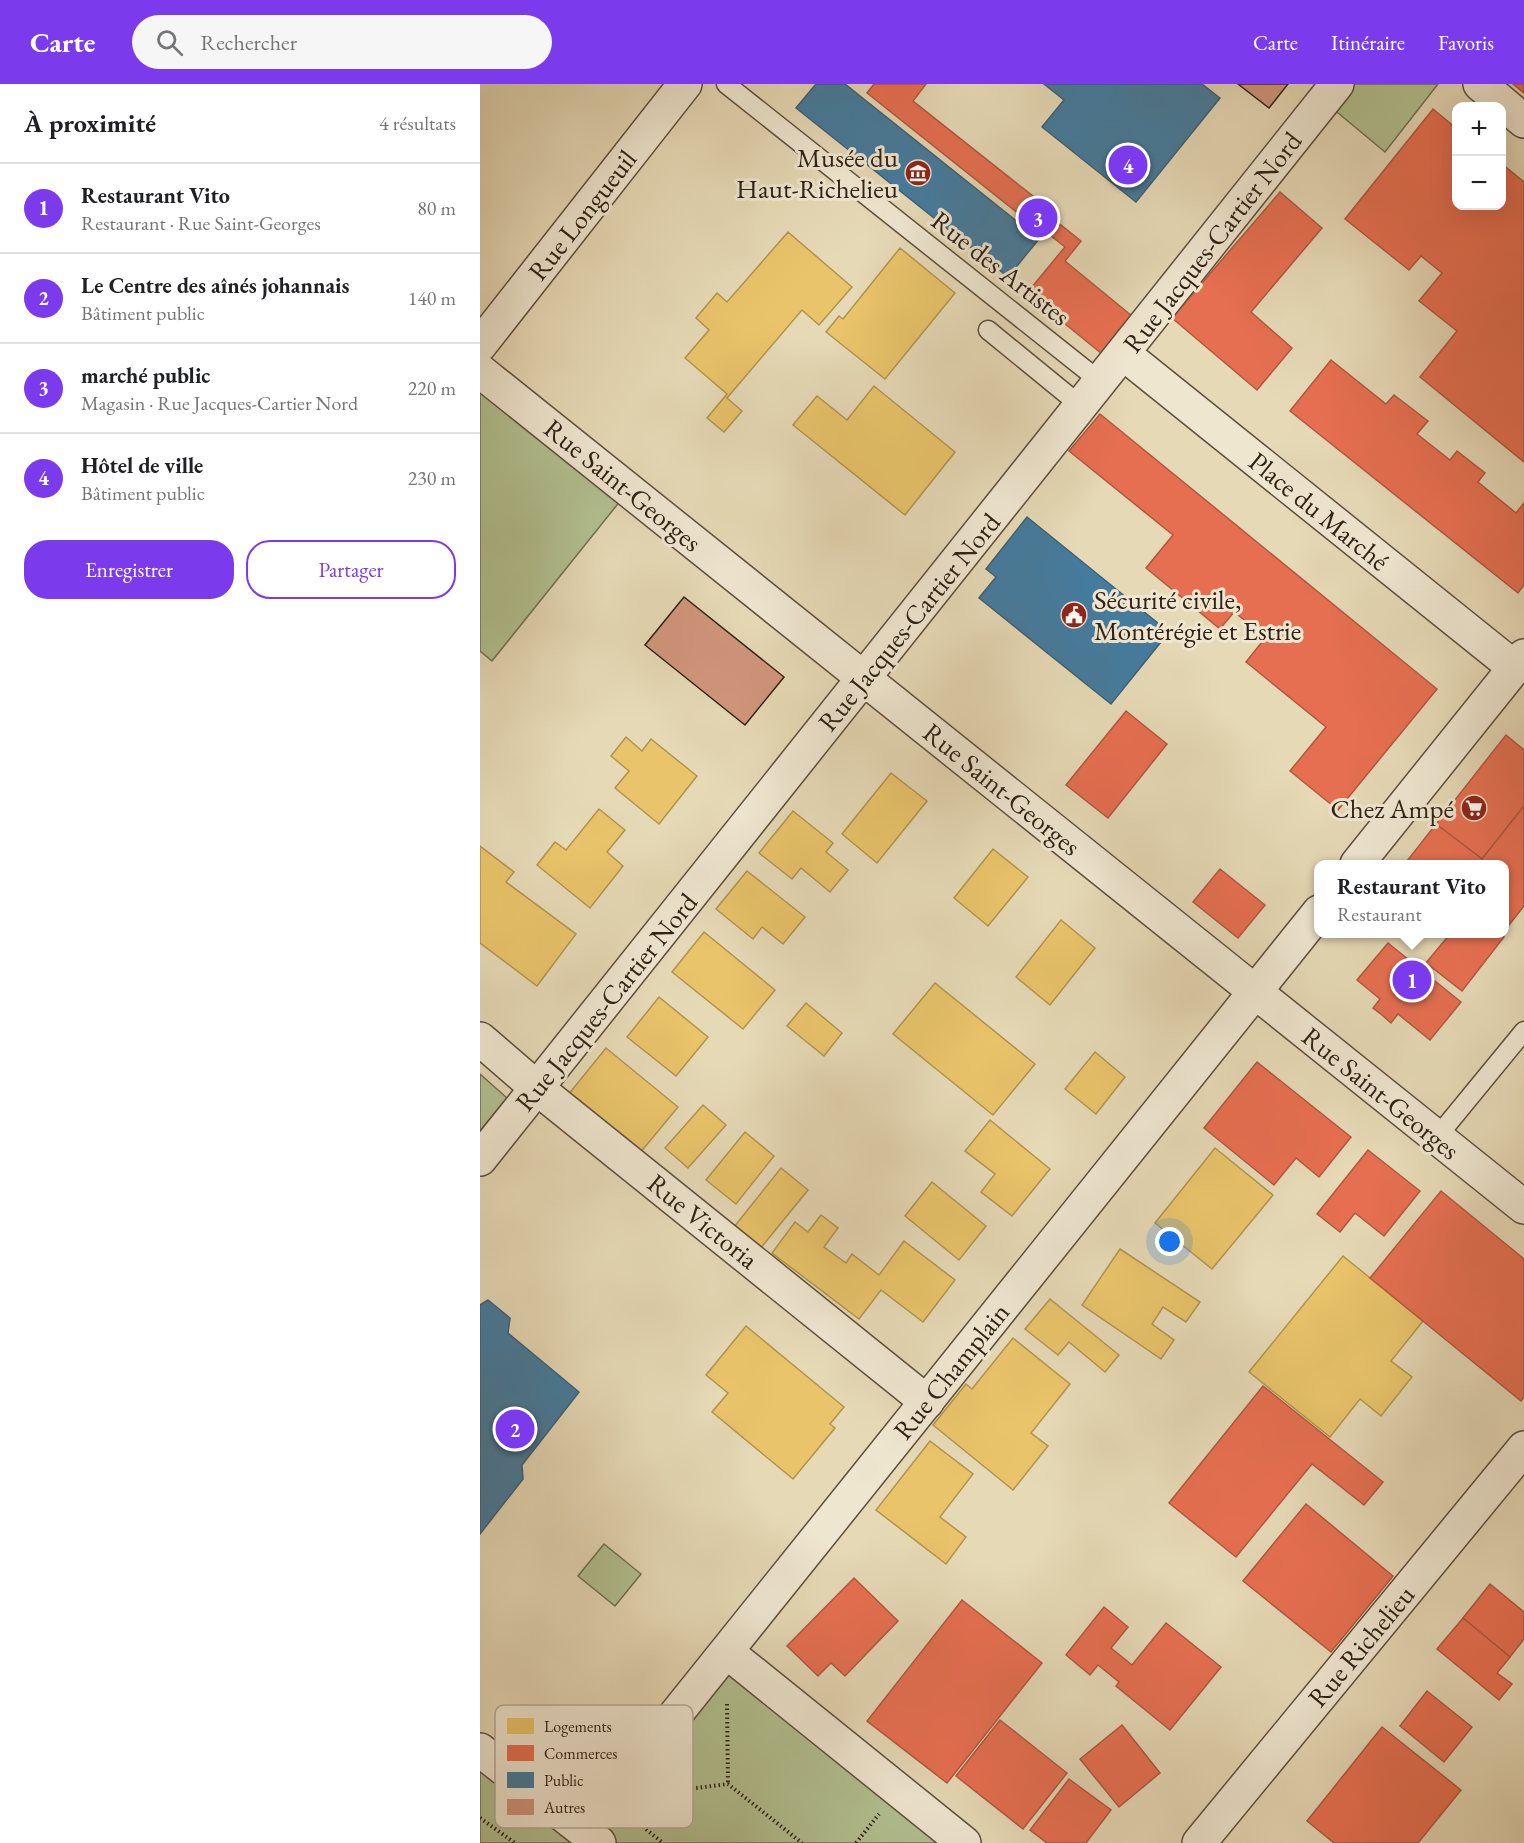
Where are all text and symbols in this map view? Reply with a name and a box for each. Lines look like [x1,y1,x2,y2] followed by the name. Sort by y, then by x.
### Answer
[132,15,552,69] search box
[30,24,96,60] text: Carte
[153,26,186,59] icon: search
[201,28,297,57] text: Rechercher
[1253,29,1298,56] text: Carte
[1331,29,1405,56] text: Itinéraire
[1438,29,1494,56] text: Favoris
[1452,102,1506,210] map controls
[1452,102,1506,156] button: +
[24,106,156,140] text: À proximité
[379,110,456,136] text: 4 résultats
[1115,124,1309,360] street label: Rue Jacques-Cartier Nord
[736,140,898,206] place label: Musée du Haut-Richelieu
[1108,142,1148,188] pin: 4
[520,143,644,287] street label: Rue Longueuil
[1452,156,1506,210] button: −
[903,158,933,188] museum icon: Musée du Haut-Richelieu
[81,181,230,210] text: Restaurant Vito
[38,195,49,221] text: 1
[417,195,456,221] text: 80 m
[1018,196,1058,240] pin: 3
[924,203,1078,333] street label: Rue des Artistes
[81,210,321,236] text: Restaurant · Rue Saint-Georges
[81,271,349,300] text: Le Centre des aînés johannais
[38,285,49,311] text: 2
[408,285,456,311] text: 140 m
[81,300,205,326] text: Bâtiment public
[81,361,210,390] text: marché public
[38,375,49,401] text: 3
[408,375,456,401] text: 220 m
[81,390,358,416] text: Magasin · Rue Jacques-Cartier Nord
[537,411,709,559] street label: Rue Saint-Georges
[1242,444,1396,578] street label: Place du Marché
[81,451,203,480] text: Hôtel de ville
[38,465,49,491] text: 4
[408,465,456,491] text: 230 m
[81,480,205,506] text: Bâtiment public
[810,505,1008,738] street label: Rue Jacques-Cartier Nord
[24,540,234,599] button: Enregistrer
[246,540,456,599] button: Partager
[1094,582,1301,648] place label: Sécurité civile, Montérégie et Estrie
[1059,600,1089,630] public building icon: Sécurité civile, Montérégie et Estrie
[916,715,1088,863] street label: Rue Saint-Georges
[1331,791,1454,826] place label: Chez Ampé
[1459,793,1489,823] supermarket icon: Chez Ampé
[1314,860,1509,938] popup
[1337,872,1486,901] text: Restaurant Vito
[507,885,705,1118] street label: Rue Jacques-Cartier Nord
[1337,901,1422,927] text: Restaurant
[1392,958,1432,1002] pin: 1
[1295,1019,1467,1167] street label: Rue Saint-Georges
[640,1166,766,1277] street label: Rue Victoria
[1155,1227,1184,1256] your location
[885,1295,1017,1447] street label: Rue Champlain
[495,1406,534,1452] pin: 2
[1300,1578,1422,1714] street label: Rue Richelieu
[495,1705,693,1828] legend
[544,1716,612,1737] text: Logements
[544,1743,617,1764] text: Commerces
[544,1770,584,1791] text: Public
[543,1797,585,1818] text: Autres

